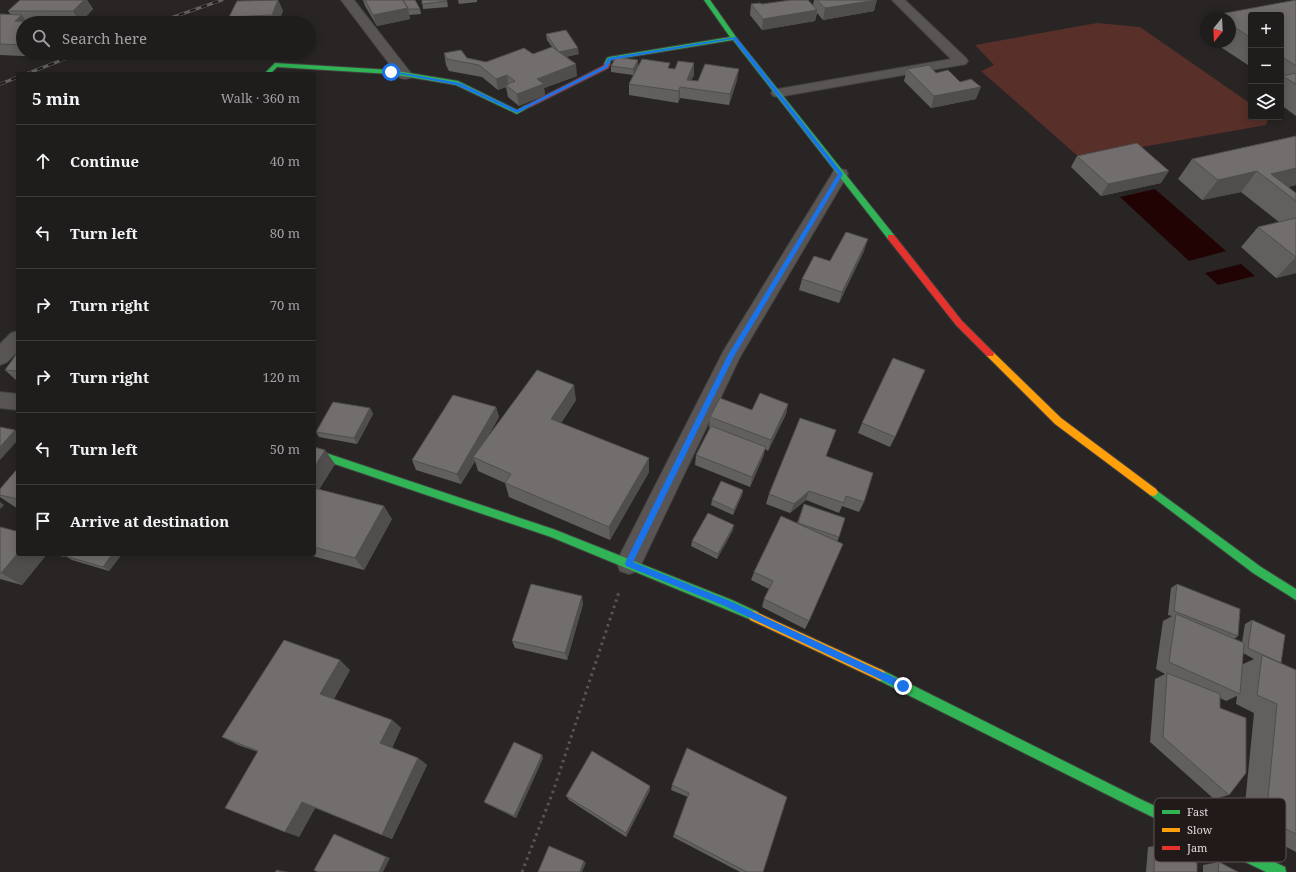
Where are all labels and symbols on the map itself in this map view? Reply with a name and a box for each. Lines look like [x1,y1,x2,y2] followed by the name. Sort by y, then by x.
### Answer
[1200,12,1236,48] north arrow
[382,63,400,81] route start
[894,677,912,695] route end
[1154,798,1286,862] legend
[1187,804,1208,819] text: Fast
[1187,822,1213,837] text: Slow
[1186,840,1208,855] text: Jam

